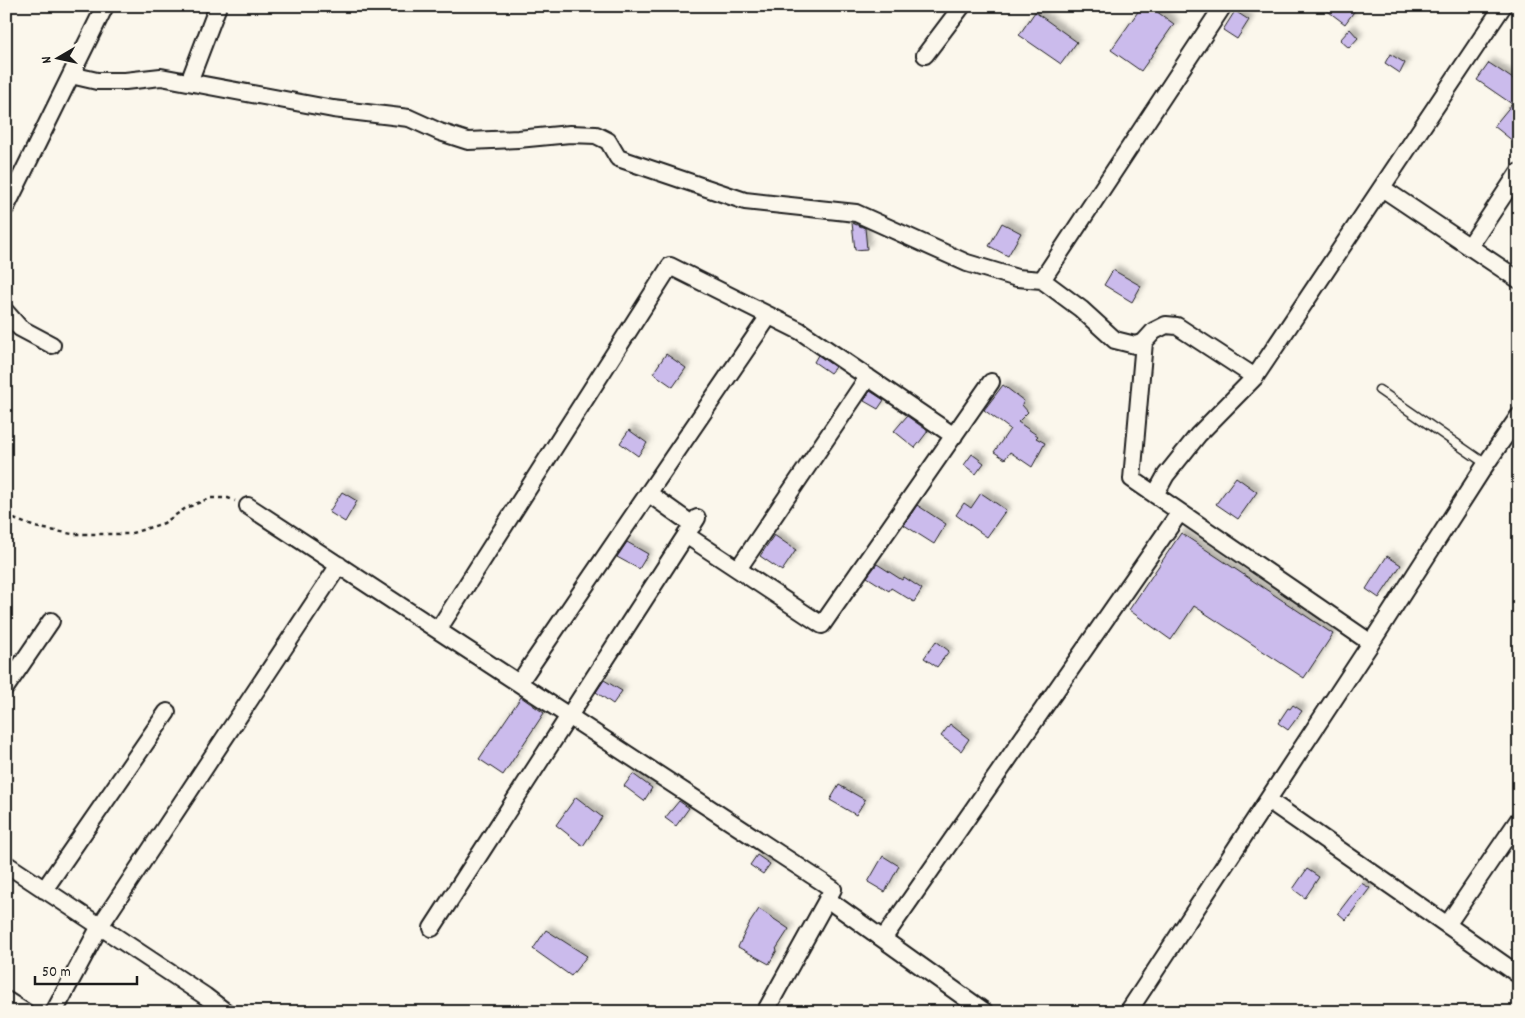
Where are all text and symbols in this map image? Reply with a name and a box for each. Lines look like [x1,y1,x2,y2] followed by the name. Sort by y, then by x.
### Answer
[32,32,82,82] north arrow
[37,55,58,65] text: N
[35,953,138,985] scale bar
[42,962,71,984] text: 50 m

